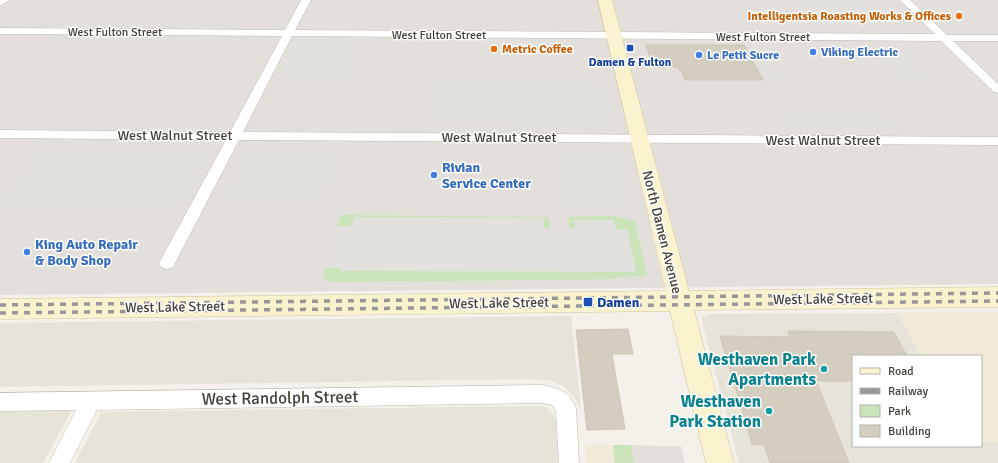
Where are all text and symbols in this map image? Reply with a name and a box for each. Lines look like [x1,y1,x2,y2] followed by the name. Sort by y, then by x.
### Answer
[748,9,952,24] place label: Intelligentsia Roasting Works & Offices
[954,11,964,21] marker: Intelligentsia Roasting Works & Offices
[68,25,162,40] street label: West Fulton Street
[392,28,486,43] street label: West Fulton Street
[716,30,810,45] street label: West Fulton Street
[502,42,573,57] place label: Metric Coffee
[625,43,635,53] marker: Damen & Fulton
[489,44,499,54] marker: Metric Coffee
[821,45,899,60] place label: Viking Electric
[808,47,818,57] marker: Viking Electric
[707,48,779,63] place label: Le Petit Sucre
[694,50,704,60] marker: Le Petit Sucre
[589,55,672,70] place label: Damen & Fulton
[118,127,233,144] street label: West Walnut Street
[442,129,557,146] street label: West Walnut Street
[766,132,881,149] street label: West Walnut Street
[442,159,531,192] place label: Rivian Service Center
[638,169,686,295] street label: North Damen Avenue
[429,170,439,180] marker: Rivian Service Center
[35,236,138,269] place label: King Auto Repair & Body Shop
[22,247,32,257] marker: King Auto Repair & Body Shop
[773,290,873,308] street label: West Lake Street
[449,294,549,312] street label: West Lake Street
[597,294,640,311] place label: Damen
[582,296,594,308] marker: Damen
[125,298,225,316] street label: West Lake Street
[698,349,816,390] place label: Westhaven Park Apartments
[852,355,982,447] legend
[819,364,829,374] marker: Westhaven Park Apartments
[888,364,914,379] text: Road
[888,384,928,399] text: Railway
[202,386,358,410] street label: West Randolph Street
[669,391,761,432] place label: Westhaven Park Station
[888,404,911,419] text: Park
[764,406,774,416] marker: Westhaven Park Station
[888,424,931,439] text: Building

